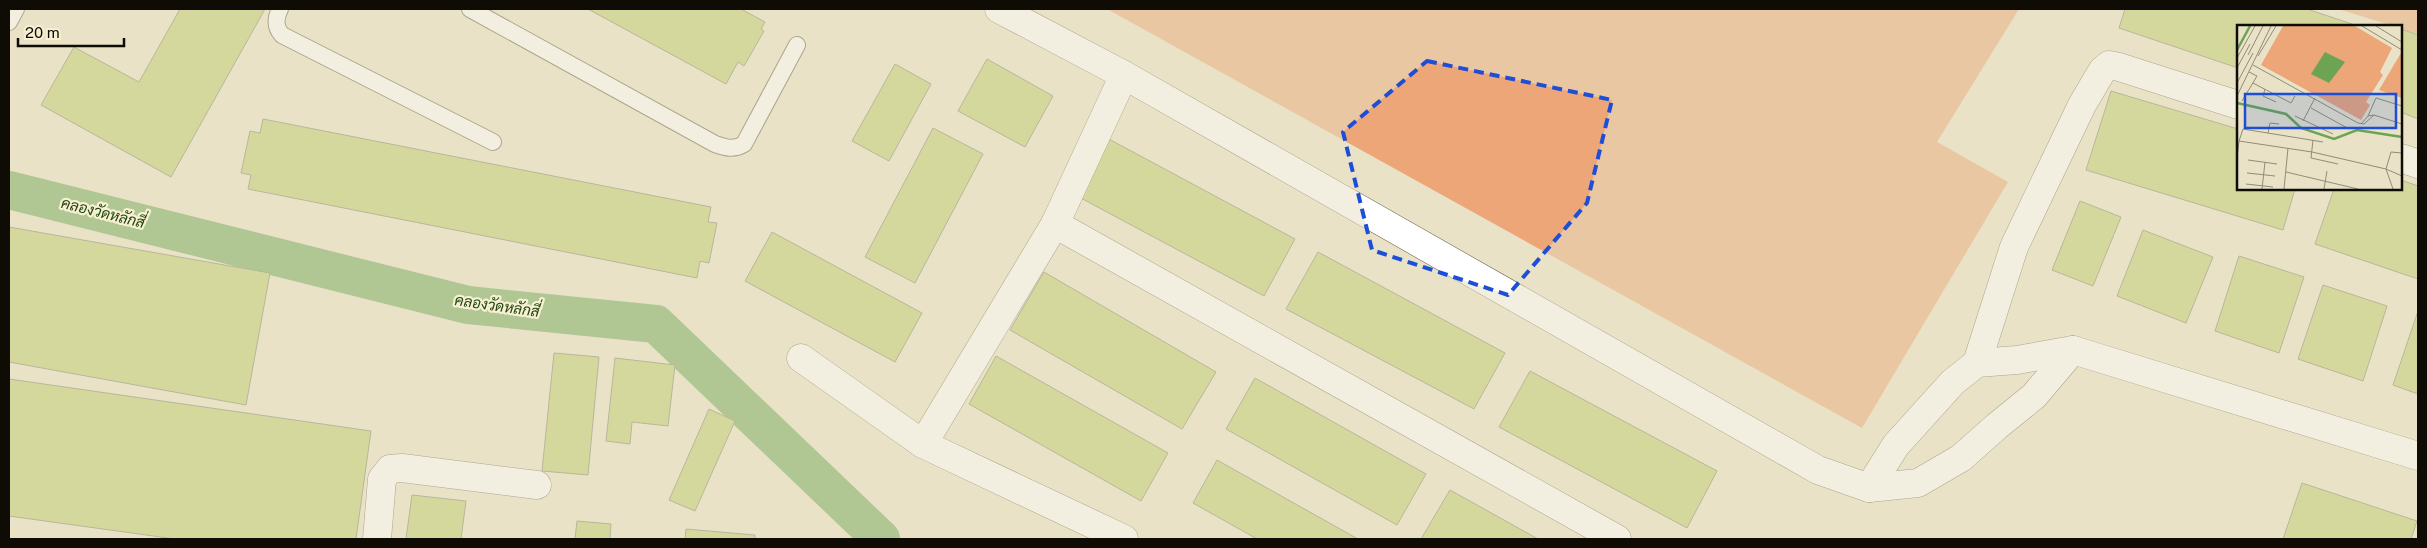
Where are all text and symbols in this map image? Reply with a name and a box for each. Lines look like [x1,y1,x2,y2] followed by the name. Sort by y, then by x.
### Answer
[18,15,124,47] scale bar
[25,24,60,41] text: 20 m
[2237,25,2402,190] inset map
[60,188,150,232] water label: คลองวัดหลักสี่
[454,285,543,320] water label: คลองวัดหลักสี่

